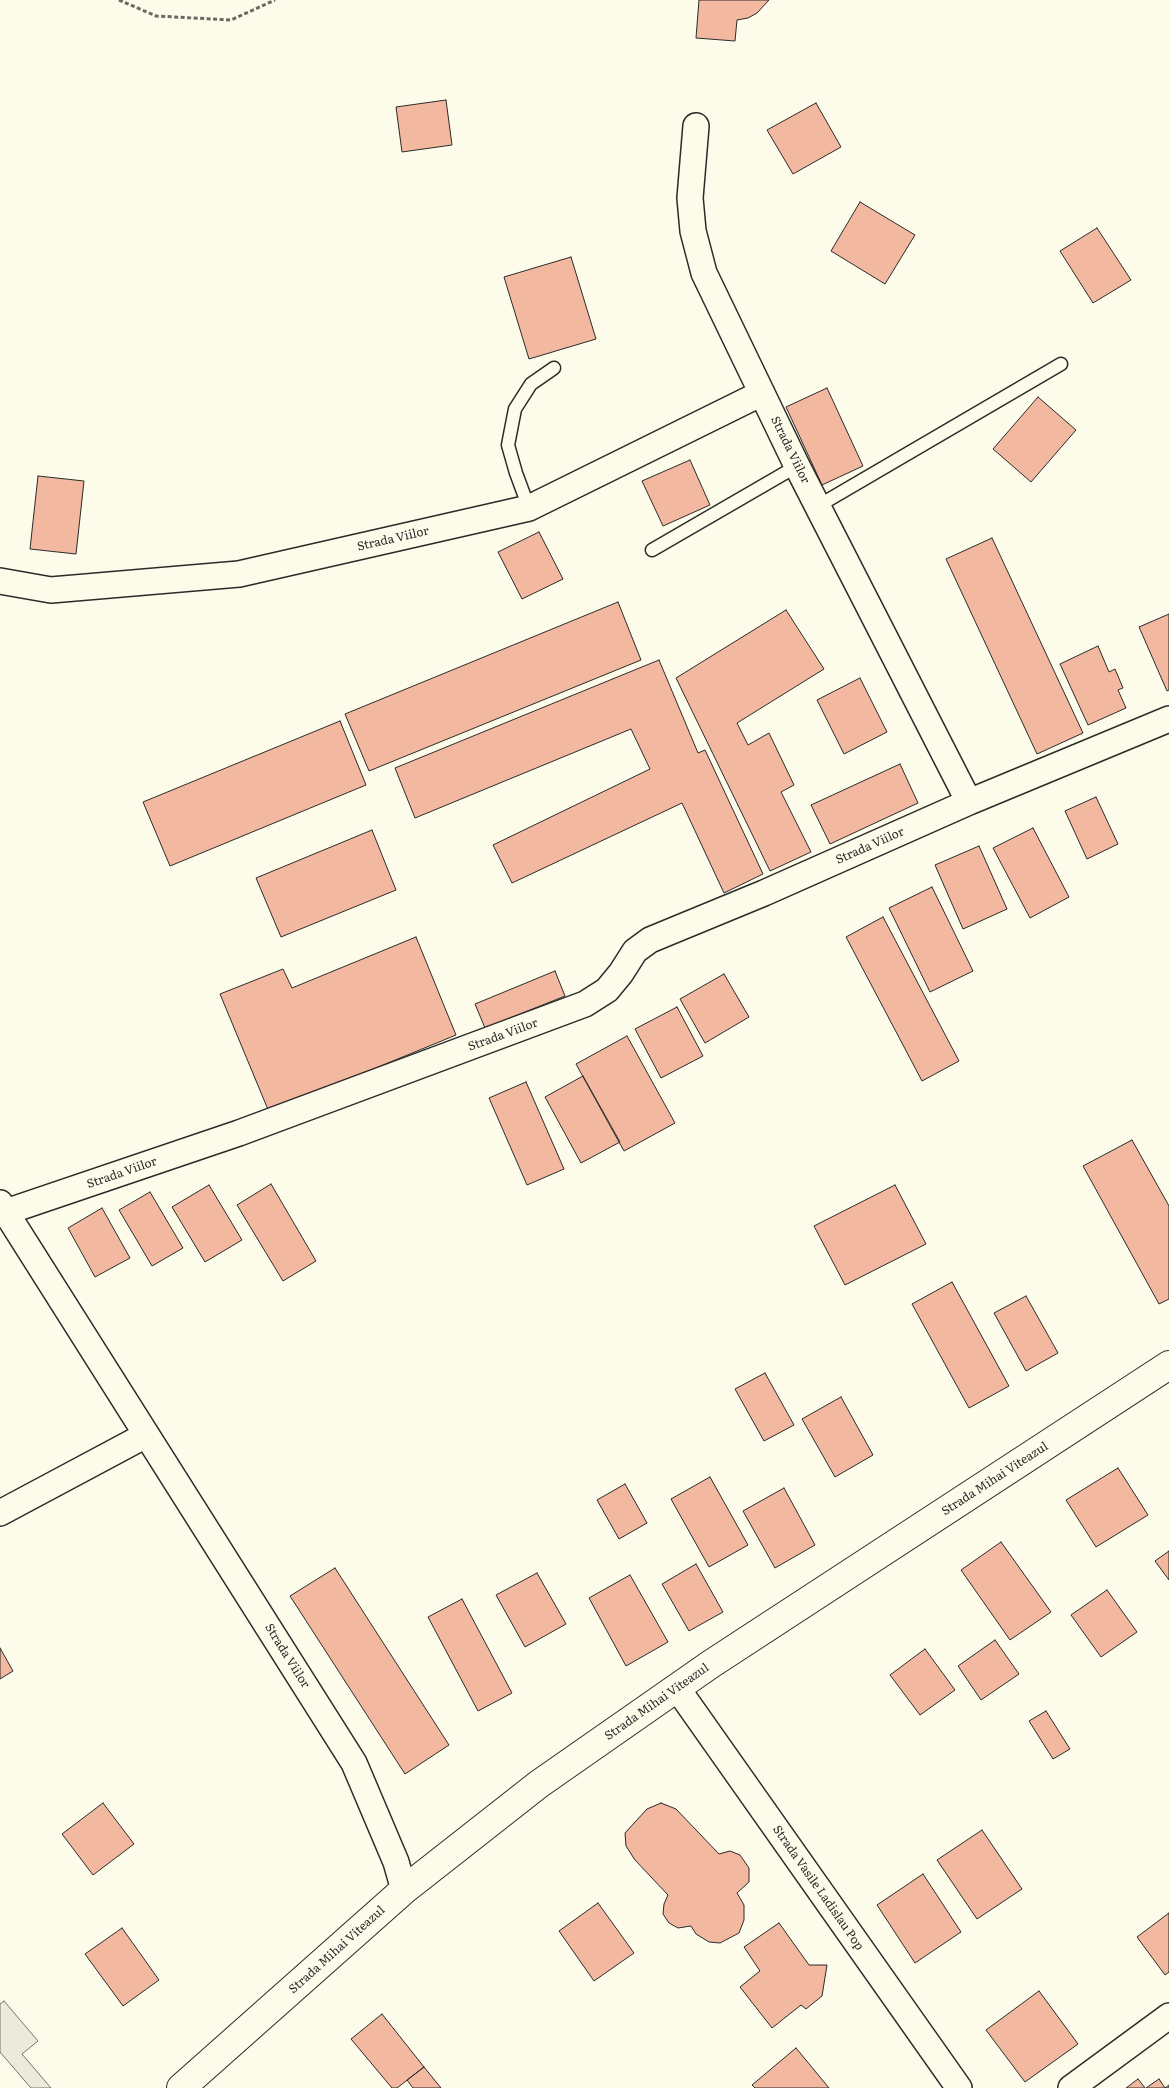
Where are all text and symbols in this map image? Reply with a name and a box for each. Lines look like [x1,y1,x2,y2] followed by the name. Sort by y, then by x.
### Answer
[768,414,812,486] street label: Strada Viilor
[356,524,430,554] street label: Strada Viilor
[834,825,906,867] street label: Strada Viilor
[466,1016,540,1054] street label: Strada Viilor
[85,1154,159,1192] street label: Strada Viilor
[939,1439,1051,1519] street label: Strada Mihai Viteazul
[262,1621,312,1691] street label: Strada Viilor
[602,1661,712,1743] street label: Strada Mihai Viteazul
[769,1823,867,1953] street label: Strada Vasile Ladislau Pop
[286,1903,388,1997] street label: Strada Mihai Viteazul

